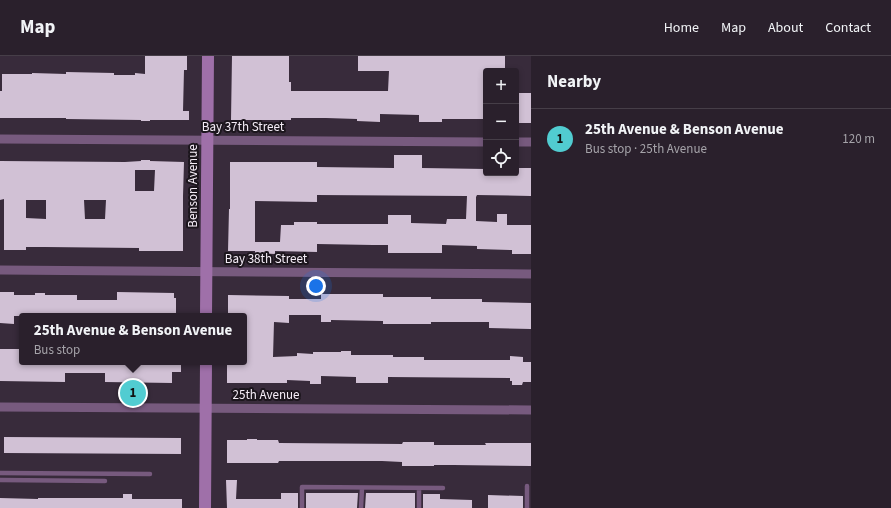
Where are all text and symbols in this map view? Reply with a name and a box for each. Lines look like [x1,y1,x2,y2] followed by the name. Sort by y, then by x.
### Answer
[20,14,55,41] text: Map
[664,18,699,38] text: Home
[721,18,746,38] text: Map
[768,18,803,38] text: About
[825,18,871,38] text: Contact
[483,68,519,176] map controls
[483,68,519,104] button: +
[547,70,601,94] text: Nearby
[483,104,519,140] button: −
[202,118,285,136] street label: Bay 37th Street
[585,119,784,140] text: 25th Avenue & Benson Avenue
[557,130,563,148] text: 1
[842,130,875,148] text: 120 m
[483,140,519,176] button: locate
[585,140,707,158] text: Bus stop · 25th Avenue
[184,144,202,228] street label: Benson Avenue
[225,250,308,268] street label: Bay 38th Street
[306,276,326,296] your location
[19,313,247,365] popup
[34,320,232,341] text: 25th Avenue & Benson Avenue
[34,341,80,359] text: Bus stop
[120,378,146,408] pin: 1
[232,386,300,404] street label: 25th Avenue

